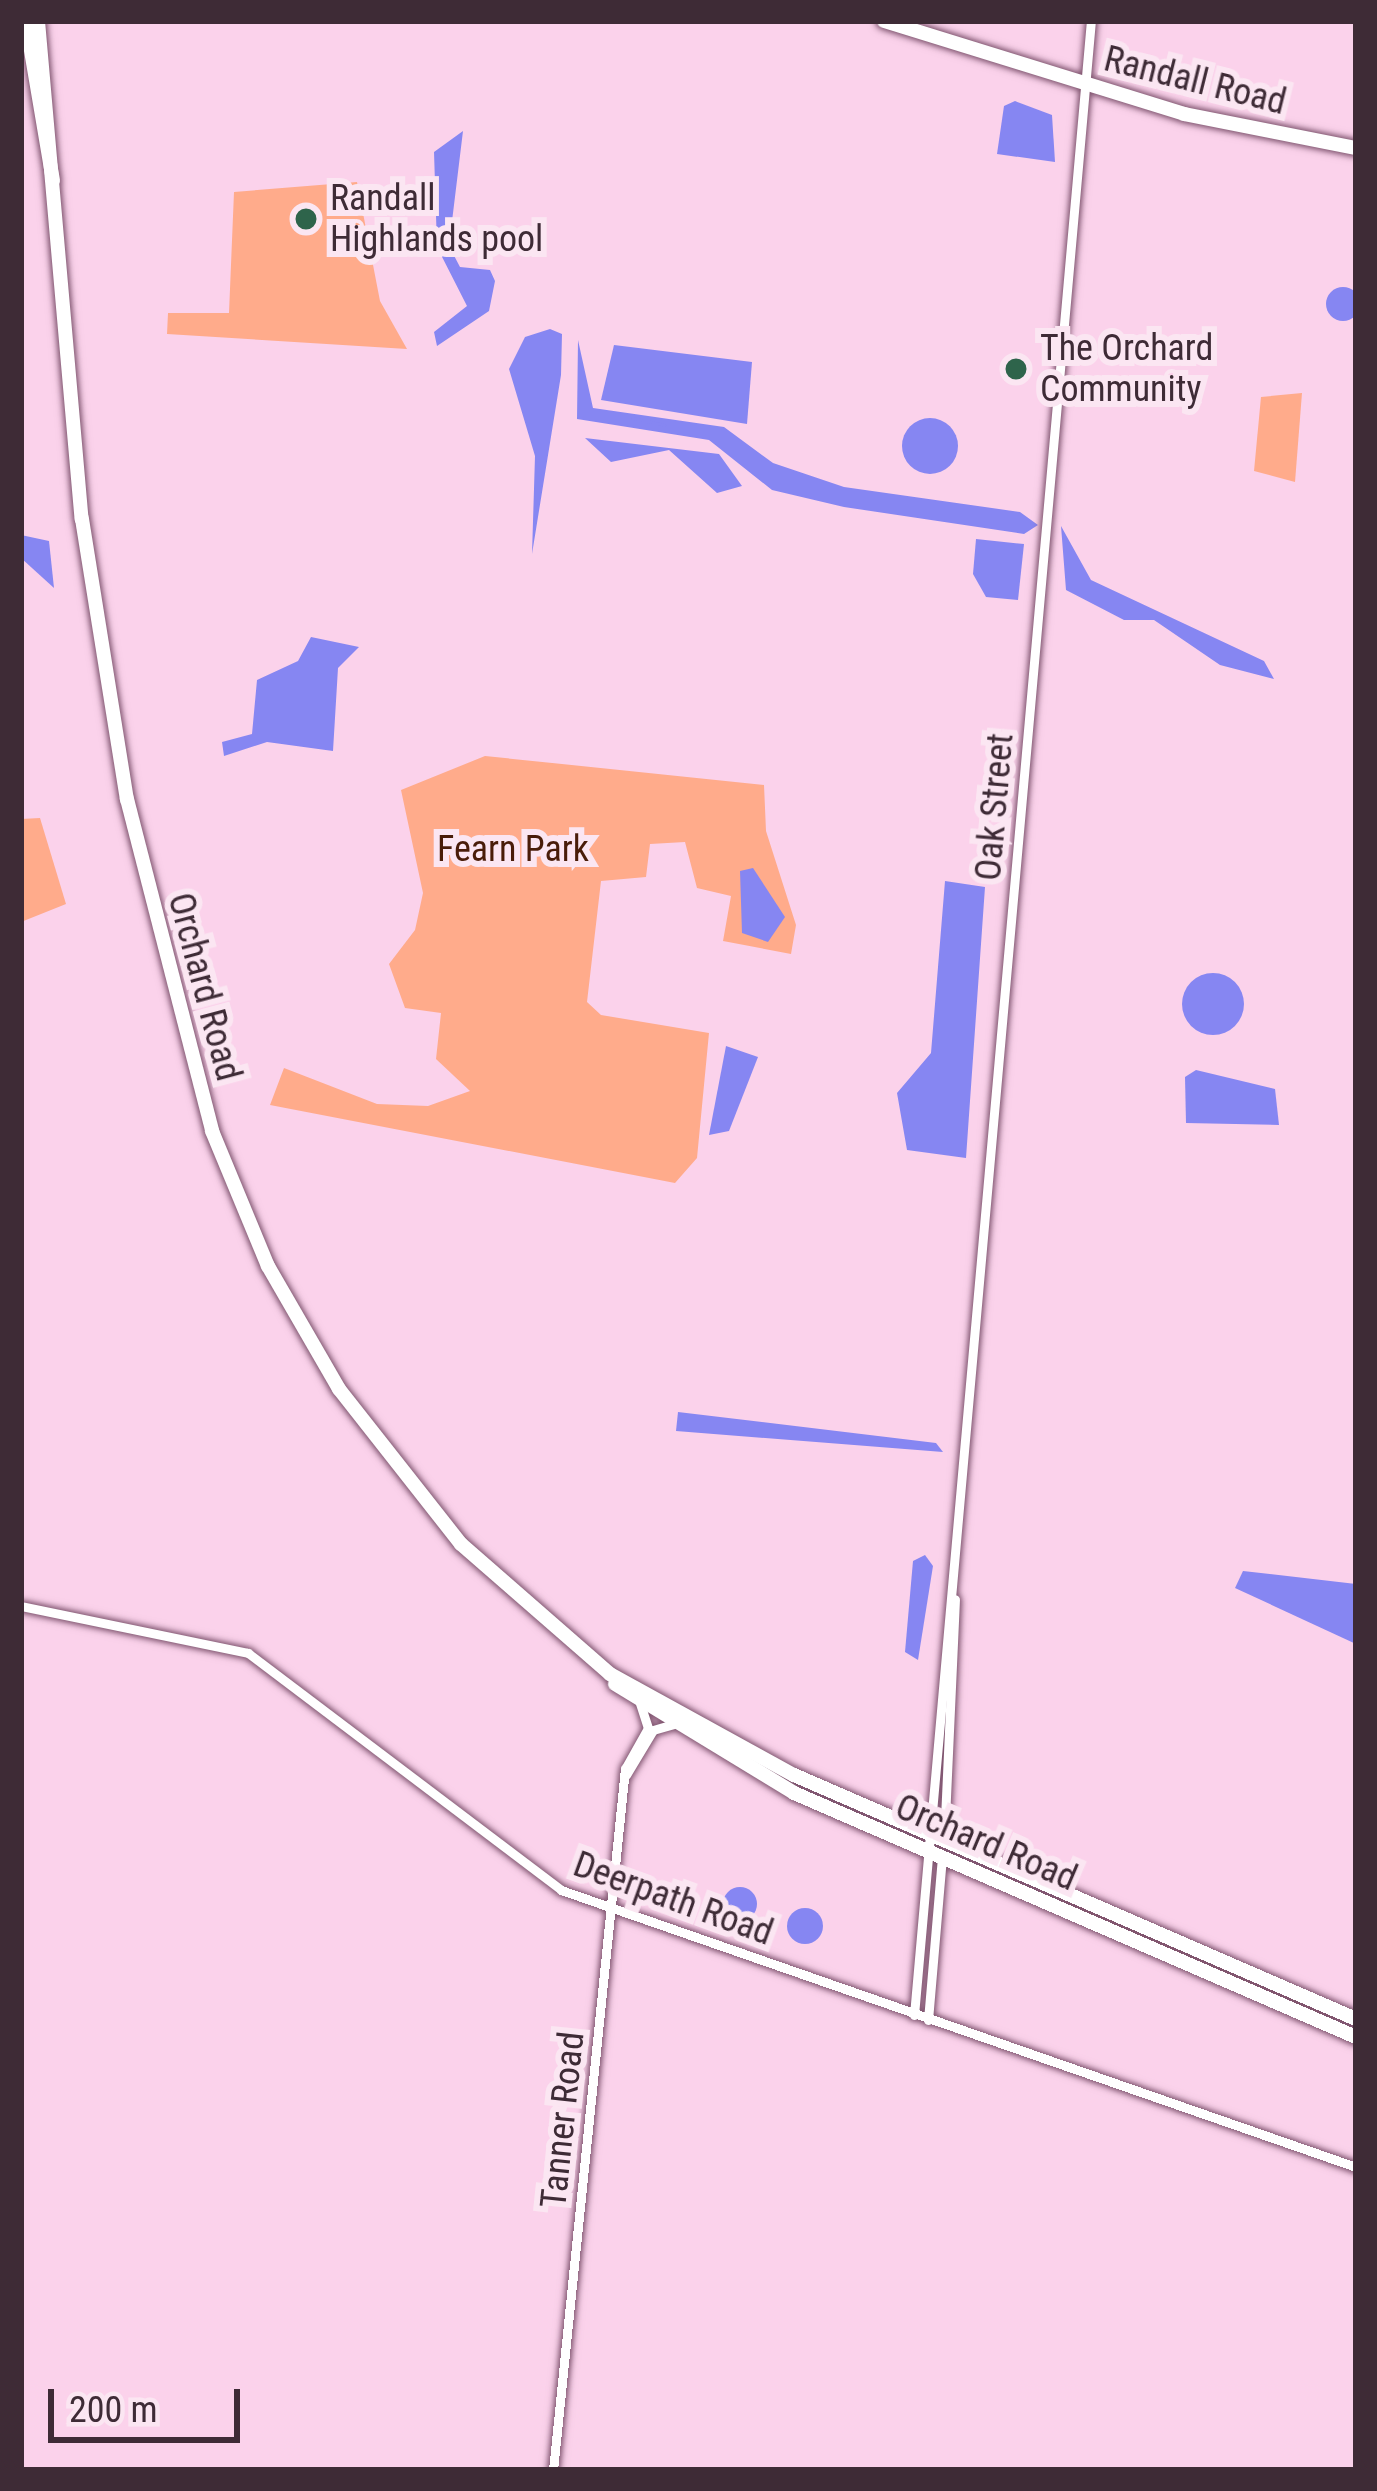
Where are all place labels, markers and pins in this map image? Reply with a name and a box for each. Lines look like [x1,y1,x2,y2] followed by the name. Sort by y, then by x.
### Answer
[330,176,543,261] place label: Randall Highlands pool
[293,206,319,232] marker: Randall Highlands pool
[1040,326,1213,411] place label: The Orchard Community
[1003,356,1029,382] marker: The Orchard Community

